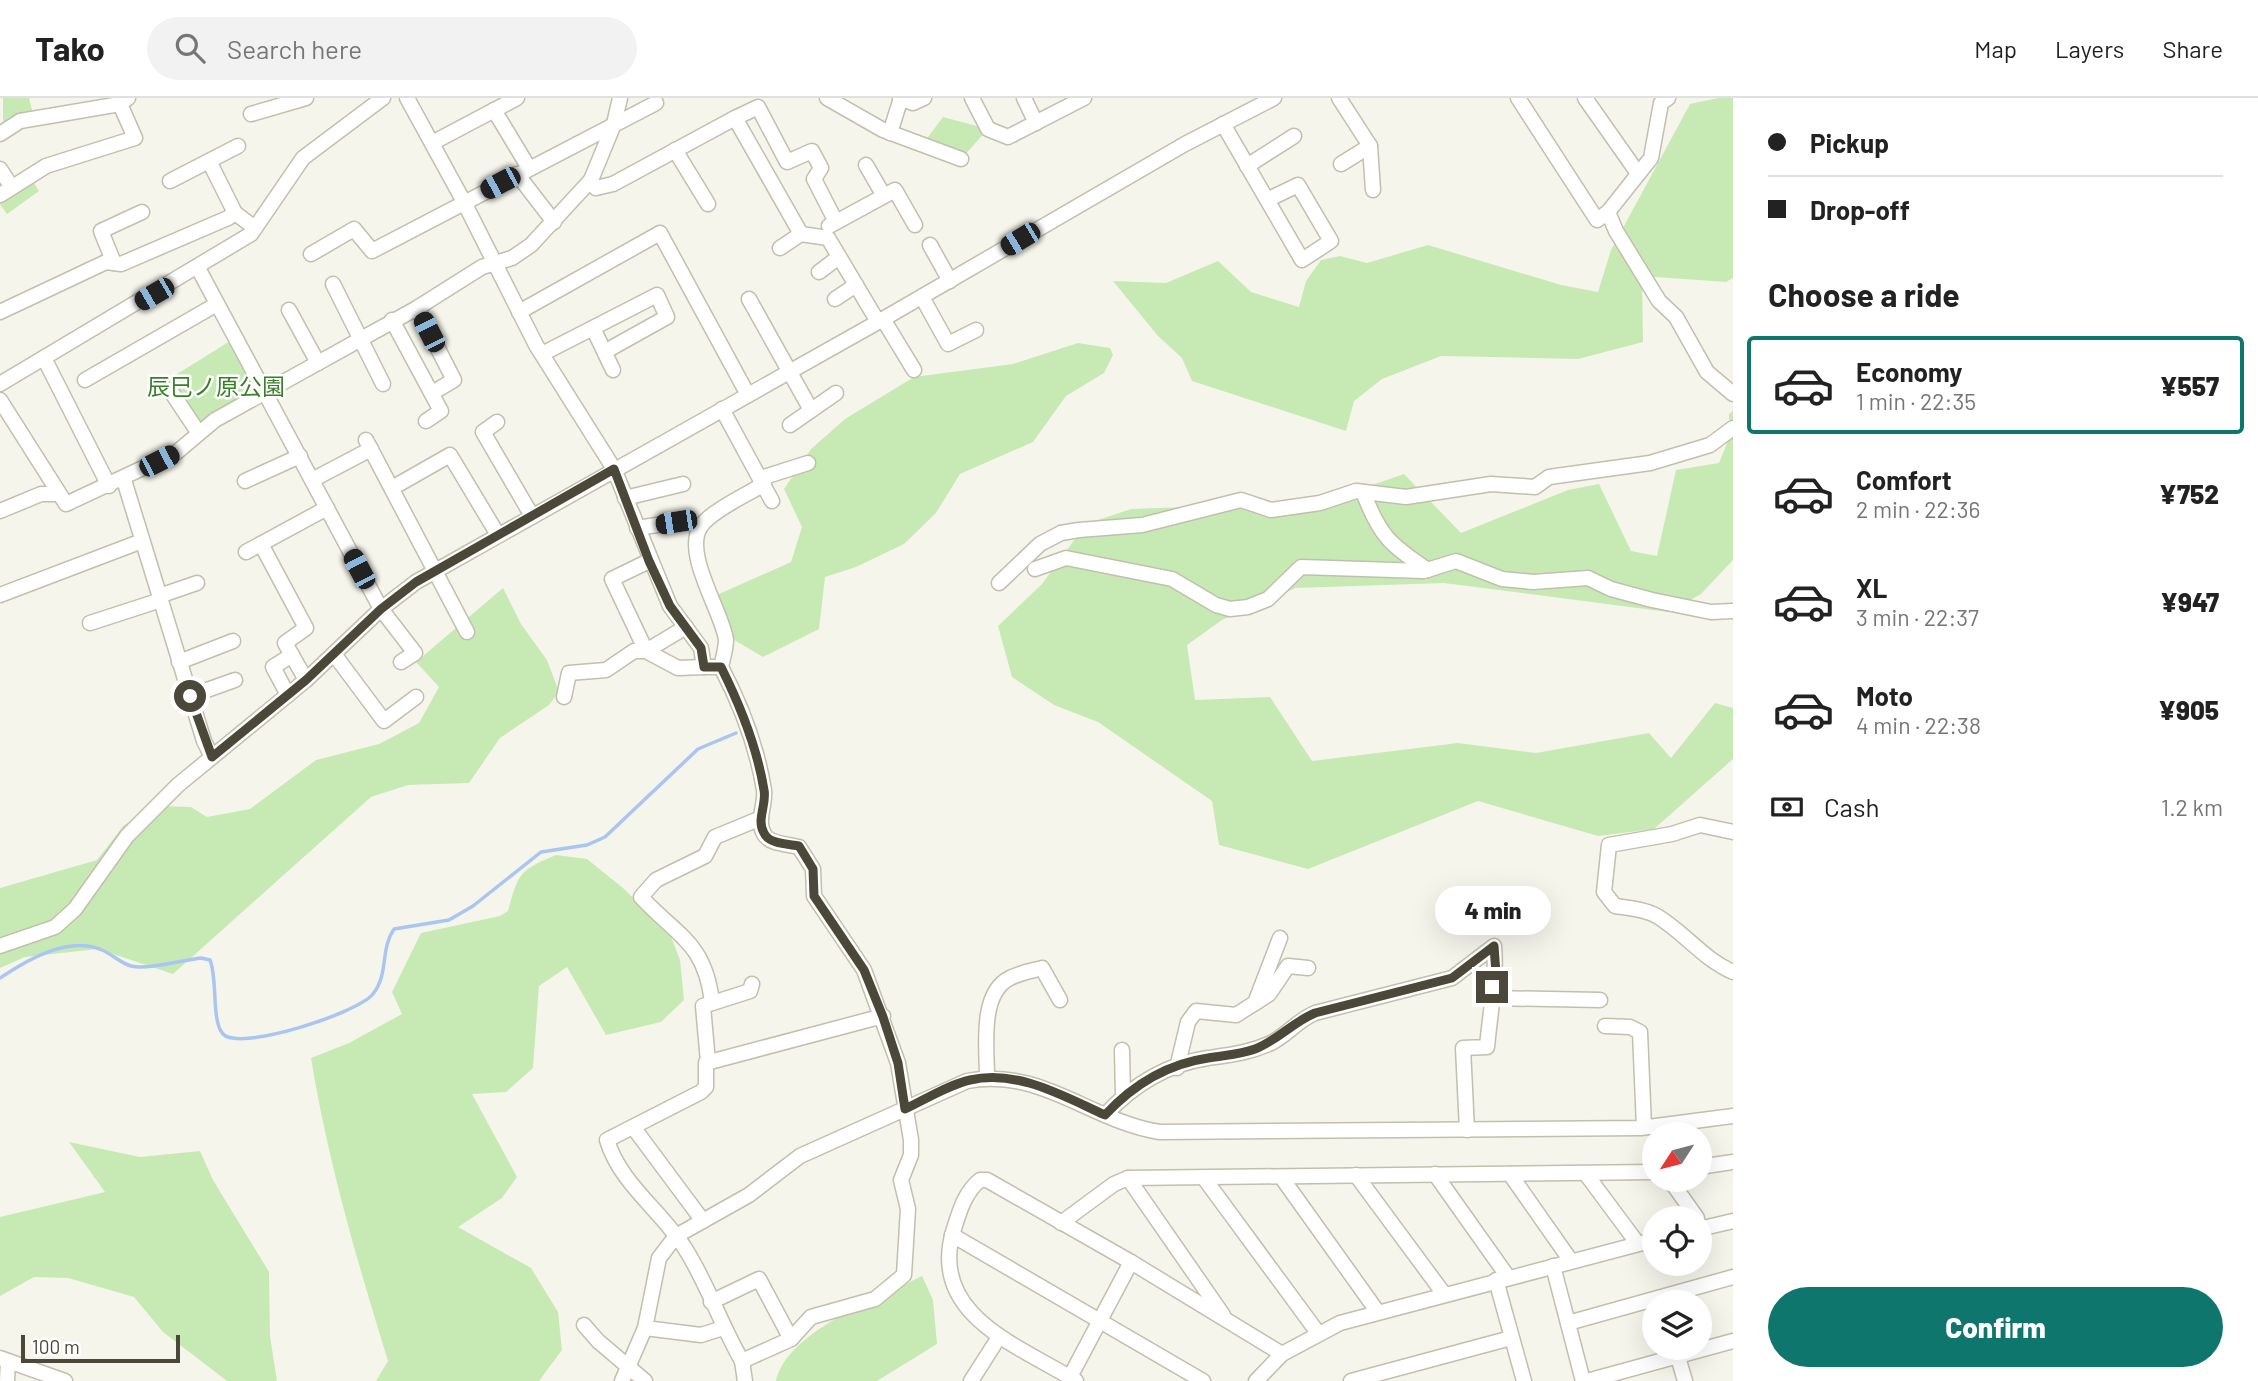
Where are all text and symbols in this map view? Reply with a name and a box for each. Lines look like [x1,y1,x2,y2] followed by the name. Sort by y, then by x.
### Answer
[147,17,637,80] search box
[35,28,105,68] text: Tako
[171,29,209,67] icon: search
[227,33,362,64] text: Search here
[1974,34,2017,63] text: Map
[2055,34,2124,63] text: Layers
[2162,34,2223,63] text: Share
[1810,127,1889,158] text: Pickup
[477,164,524,202] car
[1810,194,1910,225] text: Drop-off
[997,219,1044,259] car
[131,274,178,314] car
[1768,275,1960,313] text: Choose a ride
[411,309,448,355] car
[1772,354,1835,417] icon: car
[1856,356,1962,387] text: Economy
[2160,370,2219,401] text: ¥557
[147,372,285,400] park label: 辰巳ノ原公園
[1856,387,1976,415] text: 1 min · 22:35
[136,442,183,480] car
[1772,462,1835,525] icon: car
[1856,464,1952,495] text: Comfort
[2159,478,2219,509] text: ¥752
[1856,495,1980,523] text: 2 min · 22:36
[654,508,699,536] car
[340,546,379,592] car
[1772,570,1835,633] icon: car
[1856,572,1887,603] text: XL
[2160,586,2219,617] text: ¥947
[1856,603,1979,631] text: 3 min · 22:37
[1772,678,1835,741] icon: car
[174,680,206,712] route start
[1856,680,1913,711] text: Moto
[2158,694,2219,725] text: ¥905
[1856,711,1981,739] text: 4 min · 22:38
[1768,788,1806,826] icon: cash
[1824,791,1879,822] text: Cash
[2161,793,2223,821] text: 1.2 km
[1434,886,1550,934] callout: 4 min
[1465,896,1521,924] text: 4 min
[1476,971,1508,1003] route end
[1642,1122,1712,1192] north arrow
[1642,1122,1712,1360] map controls
[1642,1206,1712,1276] button: locate
[1768,1287,2223,1367] button: Confirm
[1642,1290,1712,1360] button: layers
[21,1332,180,1364] scale bar
[32,1335,80,1358] text: 100 m

